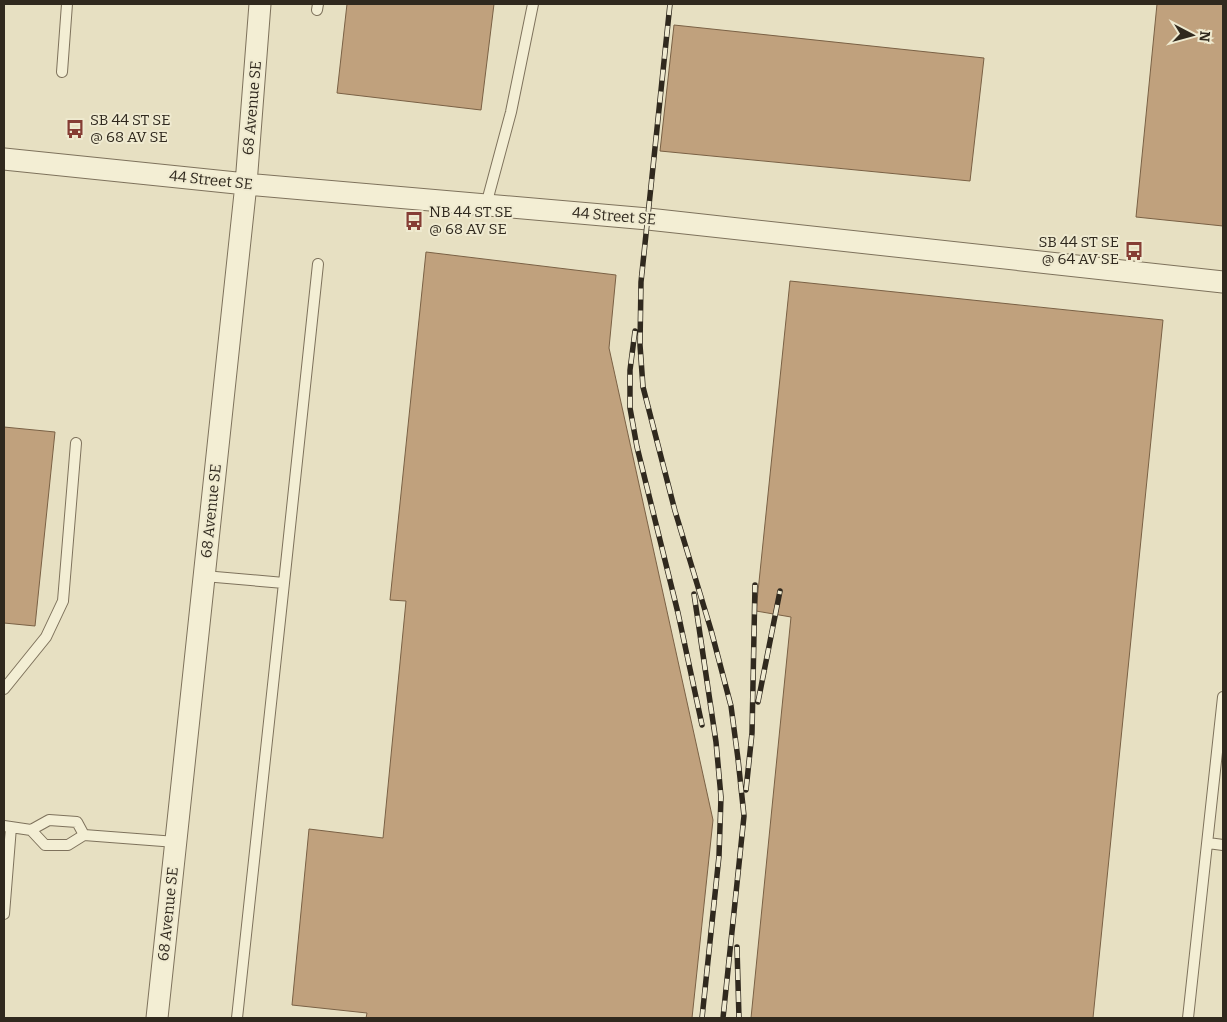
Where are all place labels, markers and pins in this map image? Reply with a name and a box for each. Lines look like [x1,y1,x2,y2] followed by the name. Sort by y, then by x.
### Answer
[90,111,171,146] place label: SB 44 ST SE @ 68 AV SE
[64,118,86,140] bus stop icon: SB 44 ST SE @ 68 AV SE
[429,203,513,238] place label: NB 44 ST SE @ 68 AV SE
[403,210,425,232] bus stop icon: NB 44 ST SE @ 68 AV SE
[1039,233,1119,268] place label: SB 44 ST SE @ 64 AV SE
[1123,240,1145,262] bus stop icon: SB 44 ST SE @ 64 AV SE

